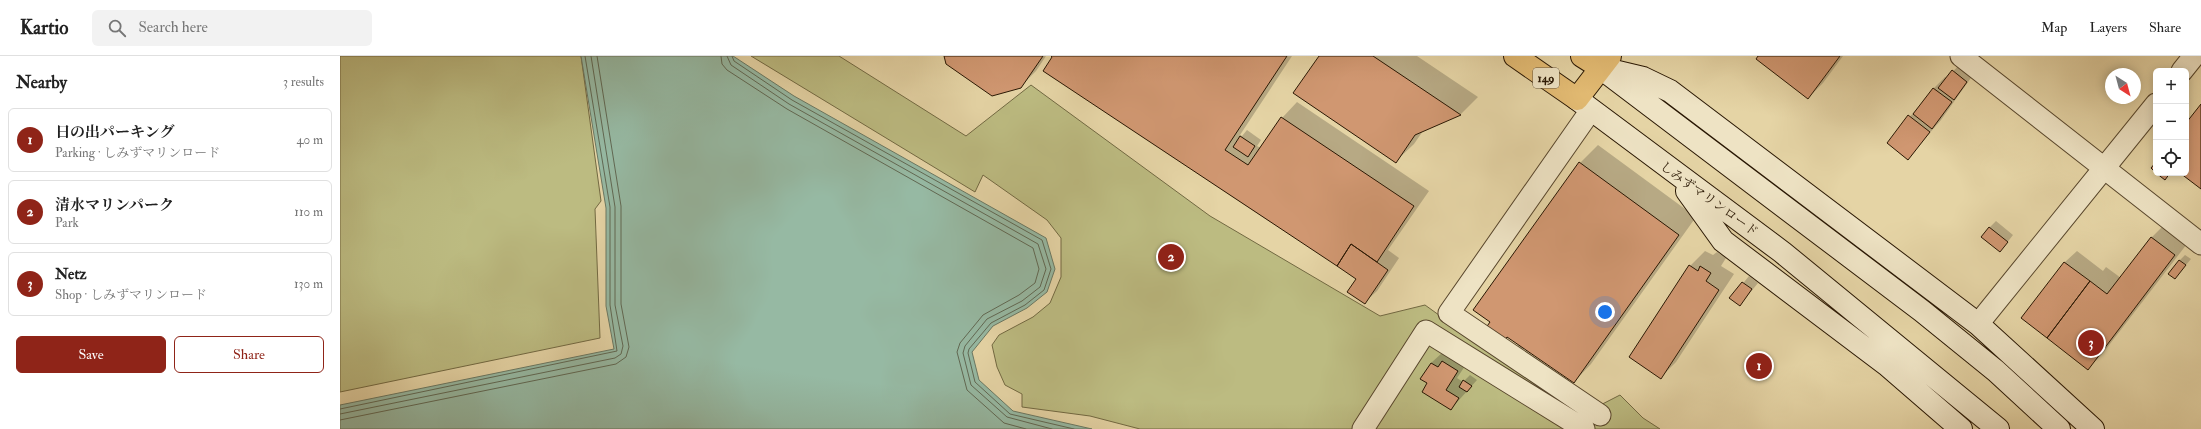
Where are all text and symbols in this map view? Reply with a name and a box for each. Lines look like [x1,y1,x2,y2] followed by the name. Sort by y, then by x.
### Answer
[92,10,372,46] search box
[20,16,68,40] text: Kartio
[106,17,128,39] icon: search
[138,18,208,37] text: Search here
[2041,19,2067,36] text: Map
[2089,19,2127,36] text: Layers
[2149,19,2181,36] text: Share
[1533,68,1559,88] road number: 149
[2105,68,2141,104] north arrow
[2153,68,2189,176] map controls
[2153,68,2189,104] button: +
[16,72,67,93] text: Nearby
[283,74,324,90] text: 3 results
[2153,104,2189,140] button: −
[55,123,175,142] text: 日の出パーキング
[28,132,32,148] text: 1
[297,132,323,148] text: 40 m
[2153,140,2189,176] button: locate
[55,145,220,161] text: Parking · しみずマリンロード
[1657,158,1761,240] street label: しみずマリンロード
[55,196,174,215] text: 清水マリンパーク
[27,204,33,220] text: 2
[294,204,323,220] text: 110 m
[55,215,79,231] text: Park
[1158,242,1184,272] pin: 2
[55,265,87,284] text: Netz
[28,276,33,292] text: 3
[294,276,323,292] text: 130 m
[55,287,207,303] text: Shop · しみずマリンロード
[1595,302,1615,322] your location
[2078,328,2104,358] pin: 3
[16,336,166,373] button: Save
[174,336,324,373] button: Share
[1746,351,1772,381] pin: 1

